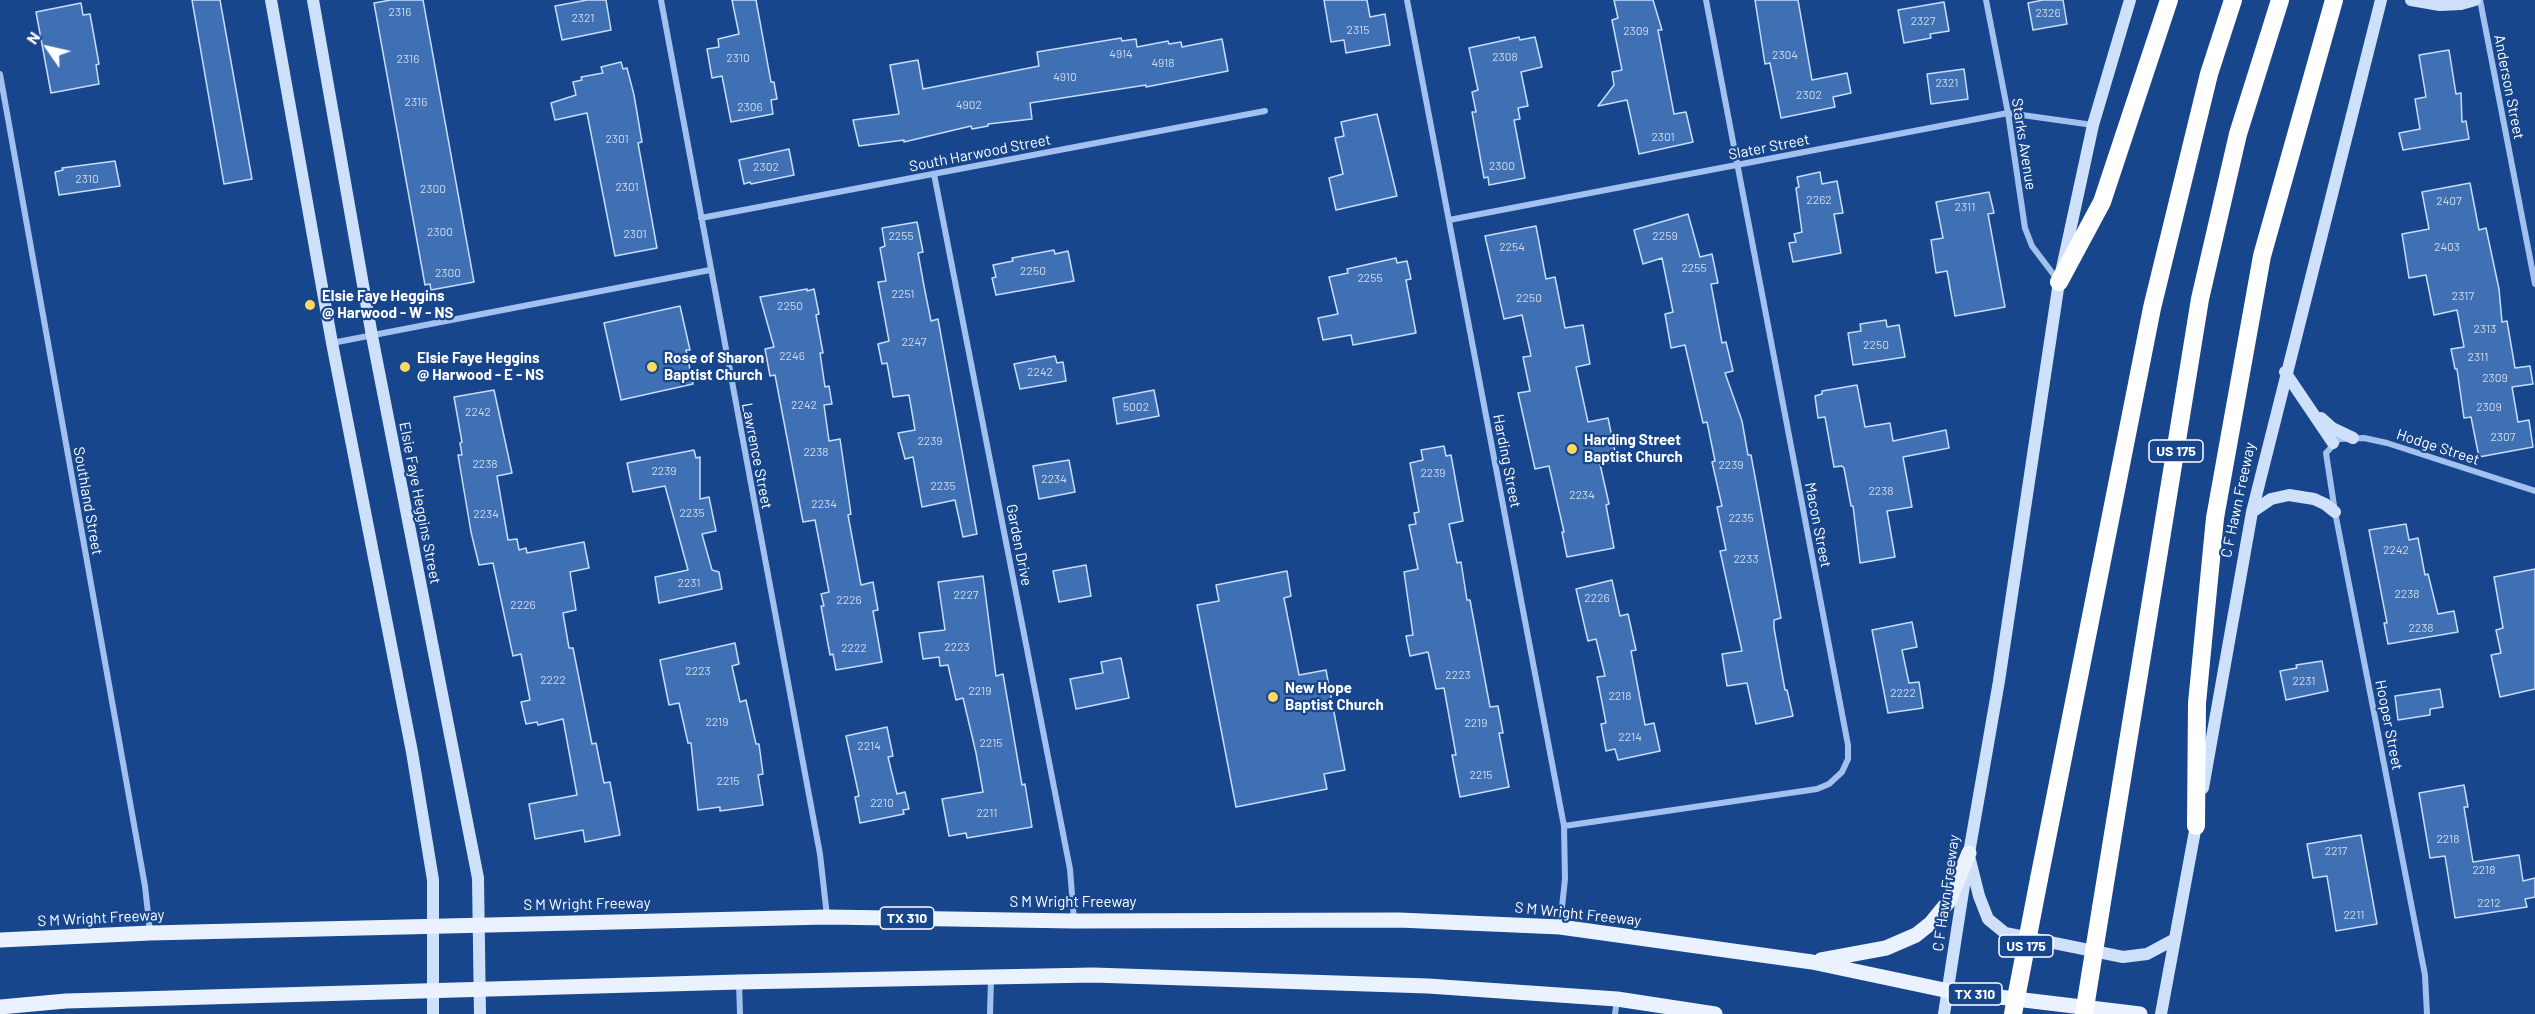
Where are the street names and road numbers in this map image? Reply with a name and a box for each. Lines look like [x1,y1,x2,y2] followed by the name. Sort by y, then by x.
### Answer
[2490,33,2528,141] street label: Anderson Street
[2008,97,2040,191] street label: Starks Avenue
[908,130,1052,176] street label: South Harwood Street
[1727,130,1811,164] street label: Slater Street
[738,401,776,511] street label: Lawrence Street
[1489,413,1525,509] street label: Harding Street
[395,420,445,586] street label: Elsie Faye Heggins Street
[2394,425,2482,469] street label: Hodge Street
[2149,440,2203,462] road number: US 175
[2217,441,2259,559] street label: C F Hawn Freeway
[70,445,106,557] street label: Southland Street
[1801,481,1835,569] street label: Macon Street
[1002,503,1036,587] street label: Garden Drive
[2371,678,2407,772] street label: Hooper Street
[1929,834,1963,952] street label: C F Hawn Freeway
[1009,893,1137,911] street label: S M Wright Freeway
[523,894,651,914] street label: S M Wright Freeway
[1514,898,1642,930] street label: S M Wright Freeway
[37,906,165,930] street label: S M Wright Freeway
[880,907,934,929] road number: TX 310
[1999,935,2053,957] road number: US 175
[1948,983,2002,1005] road number: TX 310

